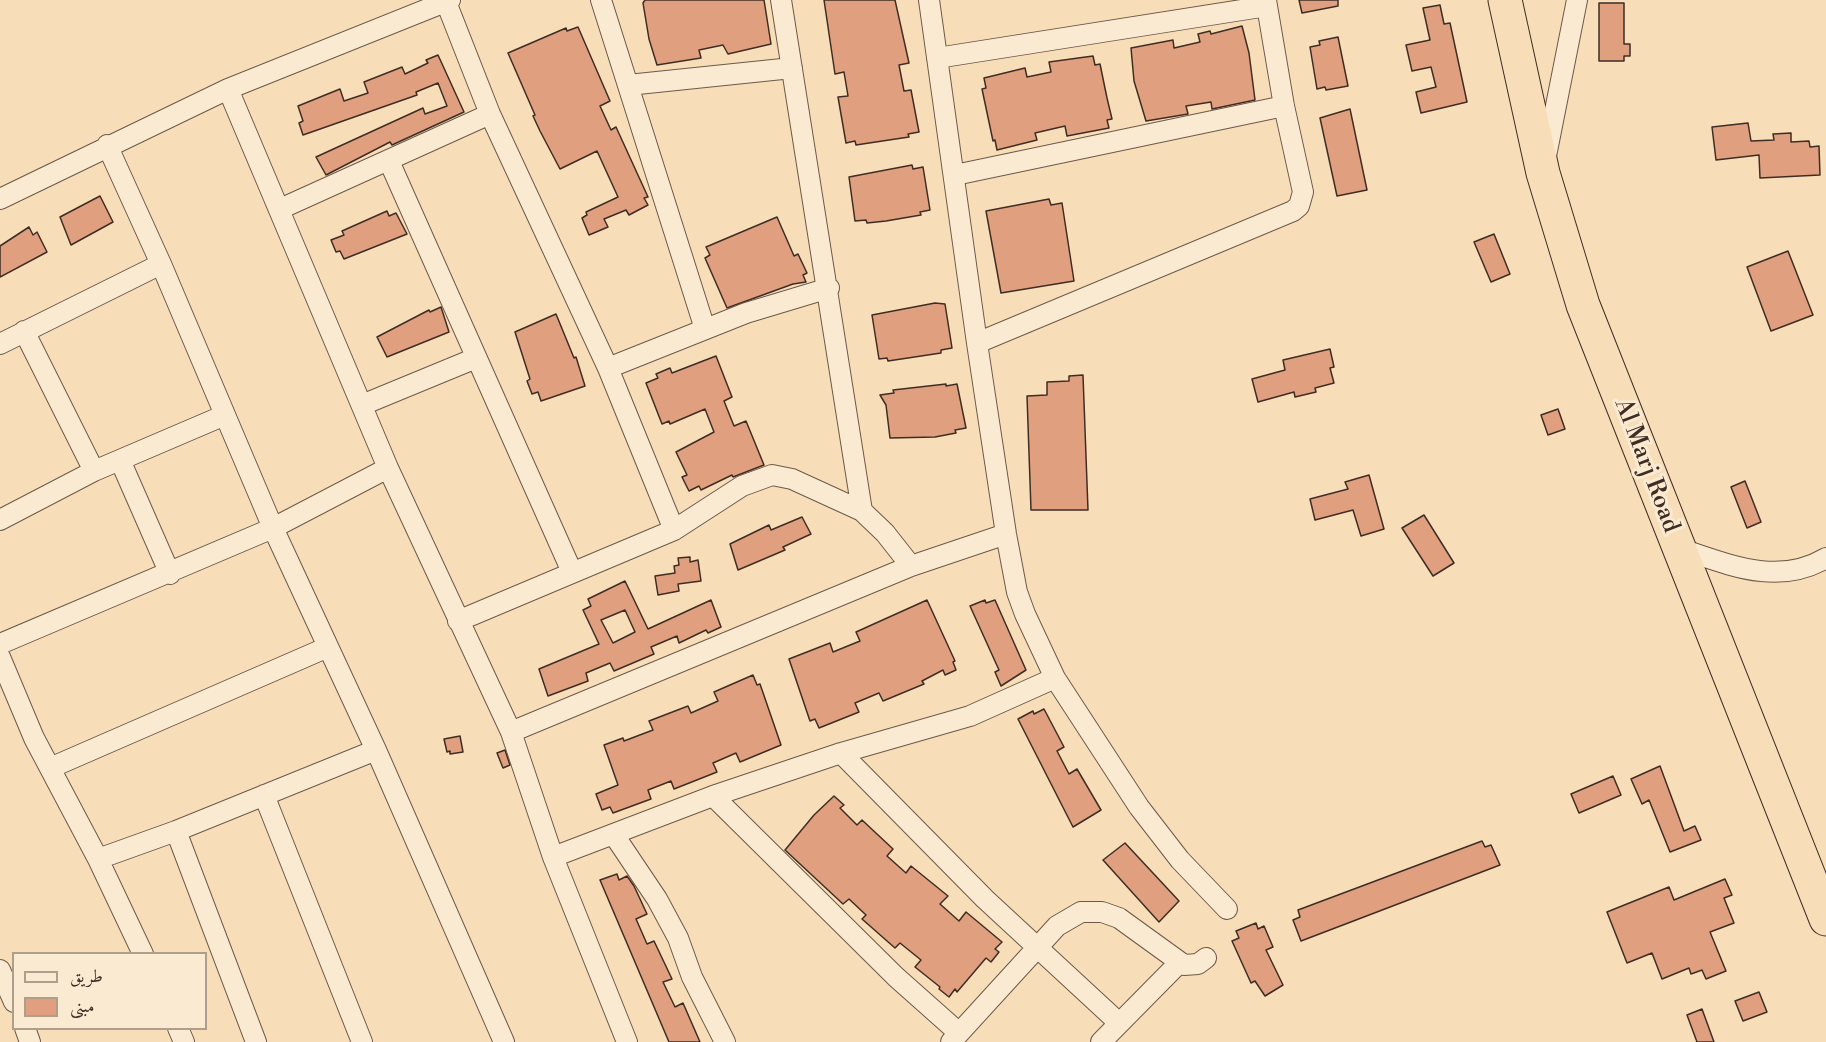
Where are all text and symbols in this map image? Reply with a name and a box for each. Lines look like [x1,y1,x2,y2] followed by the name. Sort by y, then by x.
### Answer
[1607,395,1685,537] street label: Al Marj Road
[12,952,207,1030] legend
[70,965,103,988] text: طريق
[70,995,95,1018] text: مبنى

